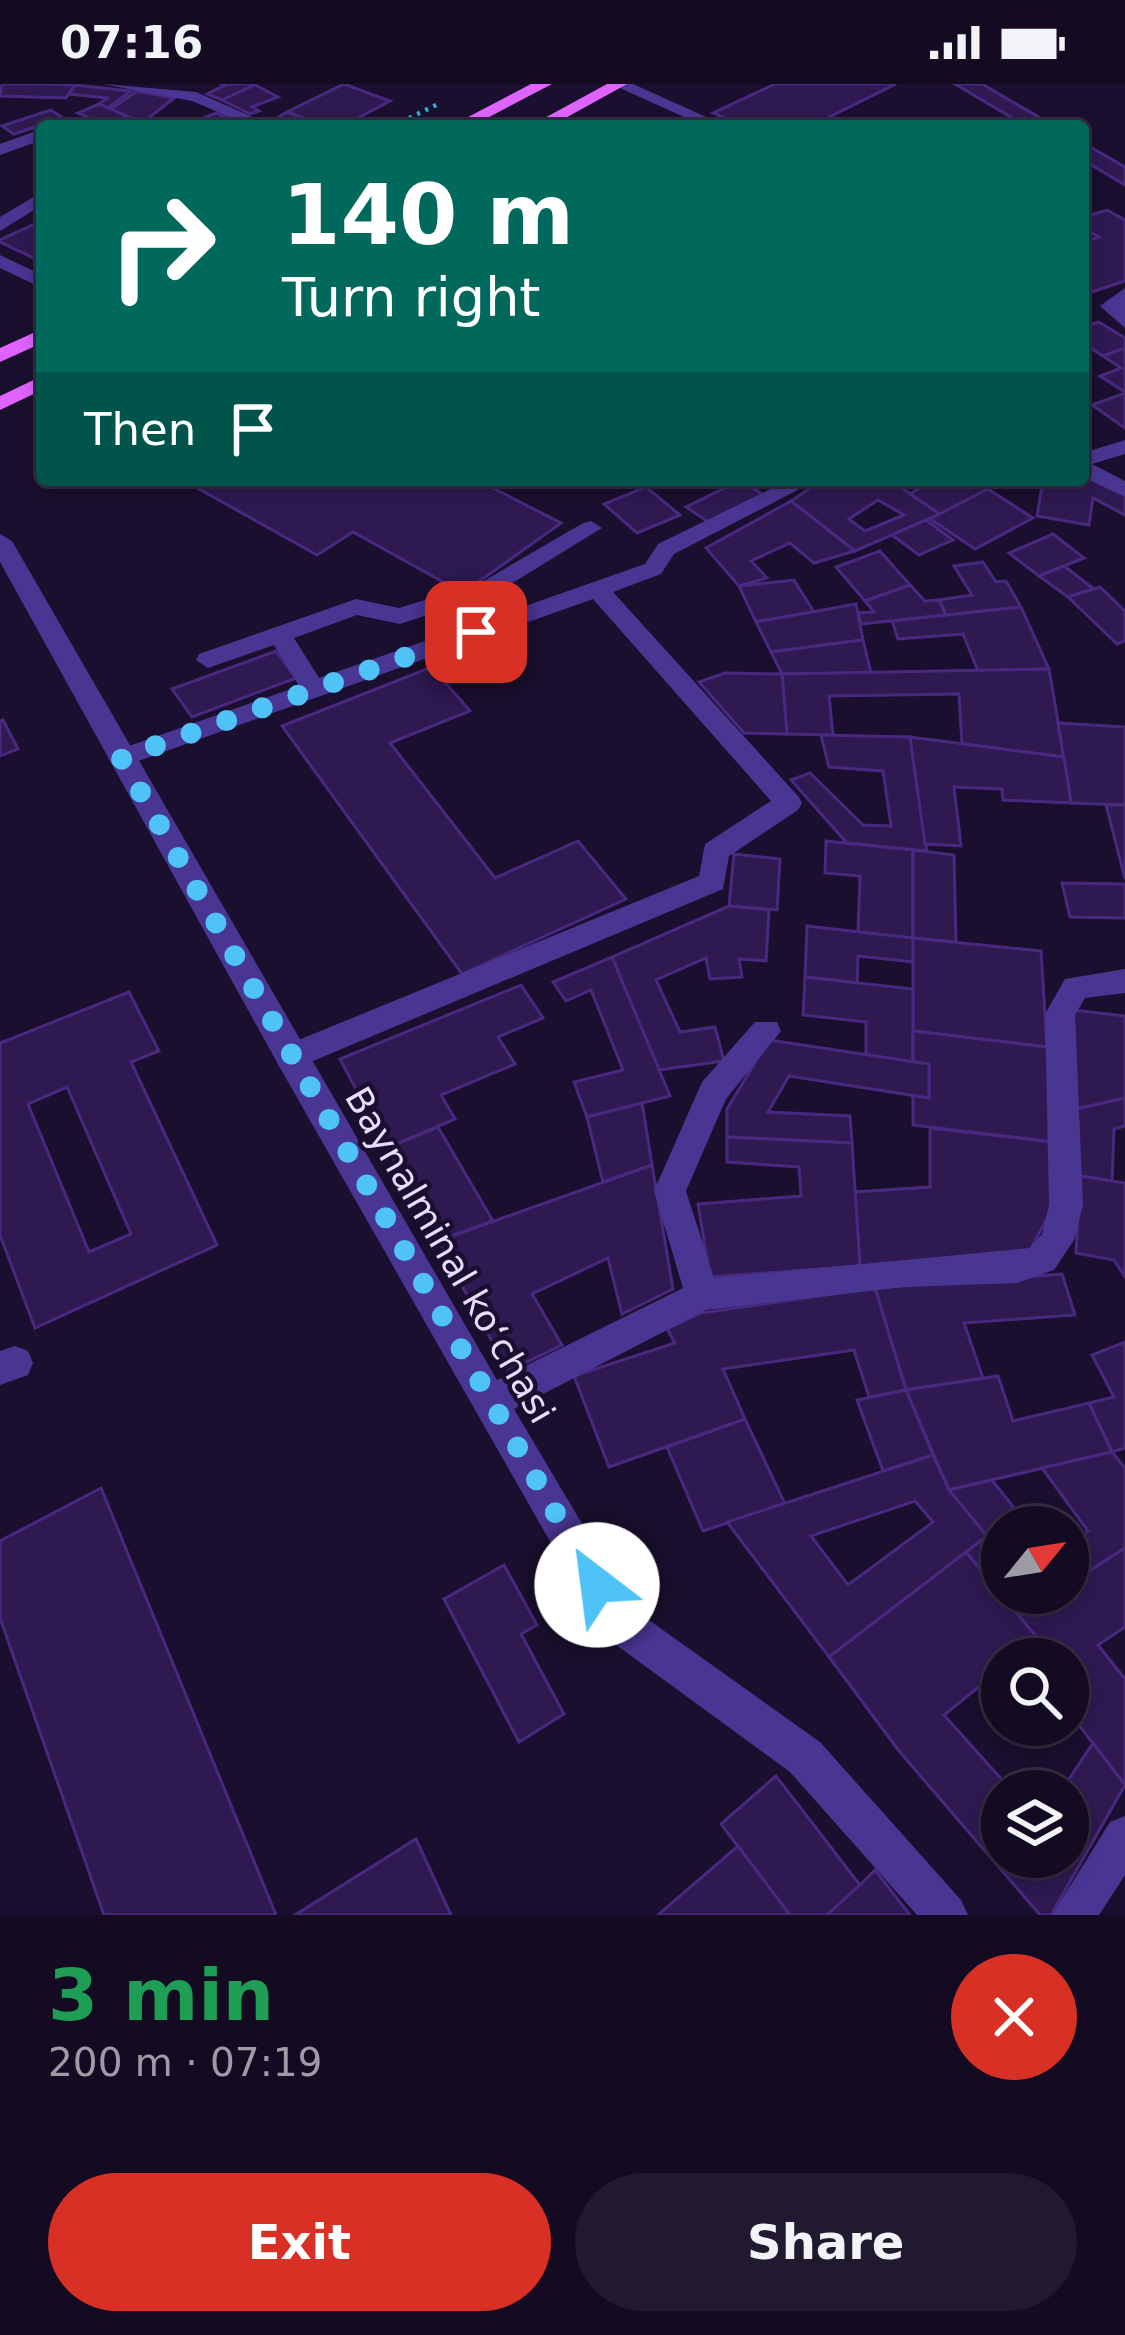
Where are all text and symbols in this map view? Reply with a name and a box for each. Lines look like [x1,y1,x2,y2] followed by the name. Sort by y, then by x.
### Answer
[60,16,203,69] text: 07:16
[282,166,574,264] text: 140 m
[84,168,240,324] icon: right
[282,266,541,329] text: Turn right
[220,396,286,462] icon: arrive
[84,403,196,456] text: Then
[425,581,527,683] pin
[443,599,509,665] icon: arrive
[337,1080,563,1430] street label: Baynalminal koʻchasi
[981,1506,1089,1614] north arrow
[981,1506,1089,1878] map controls
[534,1522,660,1648] position arrow
[981,1638,1089,1746] button: search
[981,1770,1089,1878] button: layers
[48,1953,274,2037] text: 3 min
[951,1954,1077,2080] button: close
[48,2040,322,2085] text: 200 m · 07:19
[48,2173,551,2311] button: Exit
[575,2173,1077,2311] button: Share

